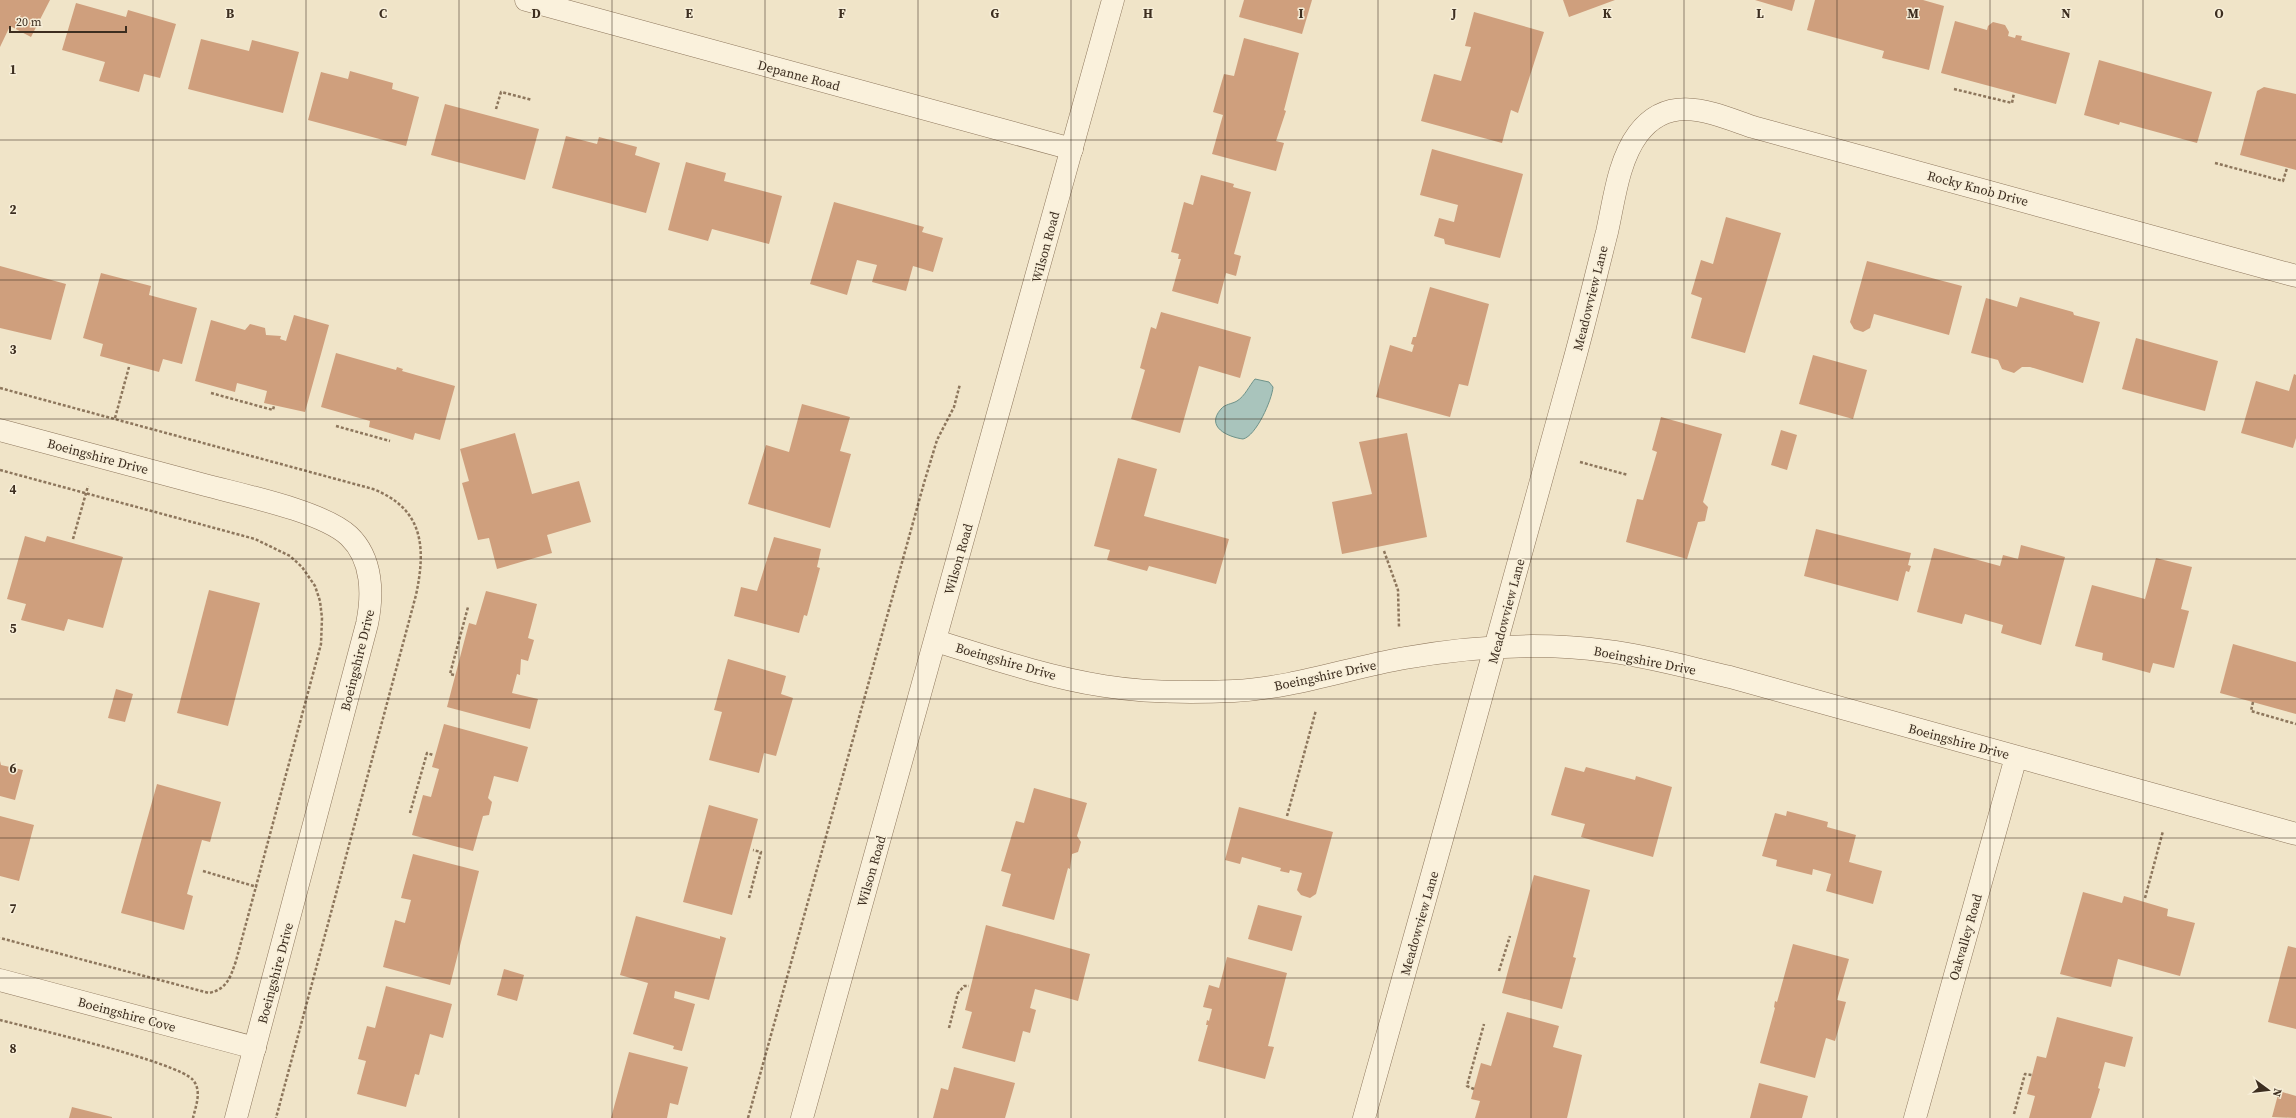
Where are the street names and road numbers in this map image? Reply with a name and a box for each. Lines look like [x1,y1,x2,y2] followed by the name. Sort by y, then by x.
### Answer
[756,56,843,95] street label: Depanne Road
[1925,167,2031,210] street label: Rocky Knob Drive
[1028,209,1063,285] street label: Wilson Road
[1569,243,1612,353] street label: Meadowview Lane
[45,435,151,478] street label: Boeingshire Drive
[940,521,977,597] street label: Wilson Road
[1484,556,1529,665] street label: Meadowview Lane
[337,607,378,713] street label: Boeingshire Drive
[954,639,1059,684] street label: Boeingshire Drive
[1592,642,1698,679] street label: Boeingshire Drive
[1272,656,1378,695] street label: Boeingshire Drive
[1906,720,2012,763] street label: Boeingshire Drive
[853,833,890,909] street label: Wilson Road
[1396,869,1443,977] street label: Meadowview Lane
[1945,891,1986,982] street label: Oakvalley Road
[254,920,297,1026] street label: Boeingshire Drive
[76,993,178,1036] street label: Boeingshire Cove

